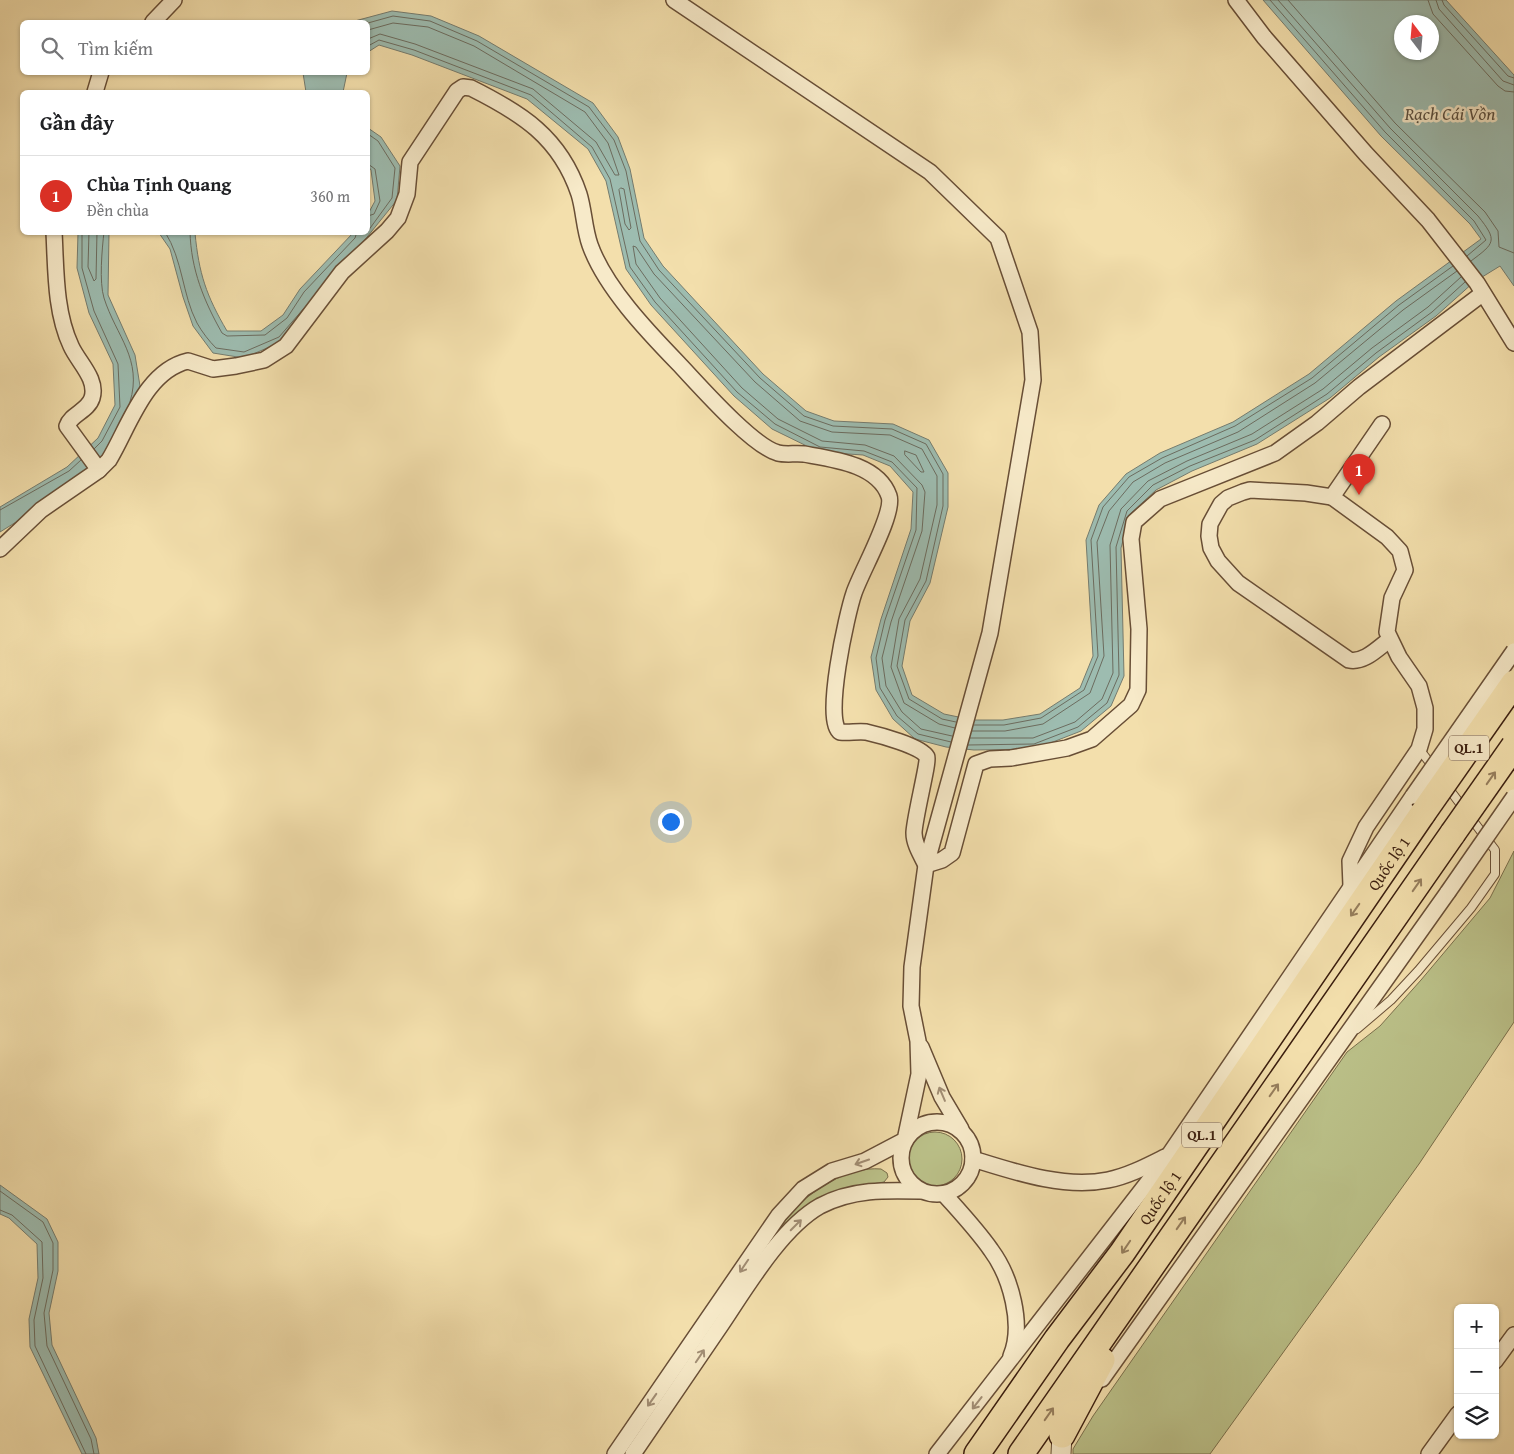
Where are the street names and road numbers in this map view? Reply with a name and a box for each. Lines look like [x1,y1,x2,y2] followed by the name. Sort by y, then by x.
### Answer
[1449,736,1489,760] road number: QL.1
[1361,831,1416,895] street label: Quốc lộ 1
[1182,1122,1222,1148] road number: QL.1
[1133,1166,1187,1230] street label: Quốc lộ 1

